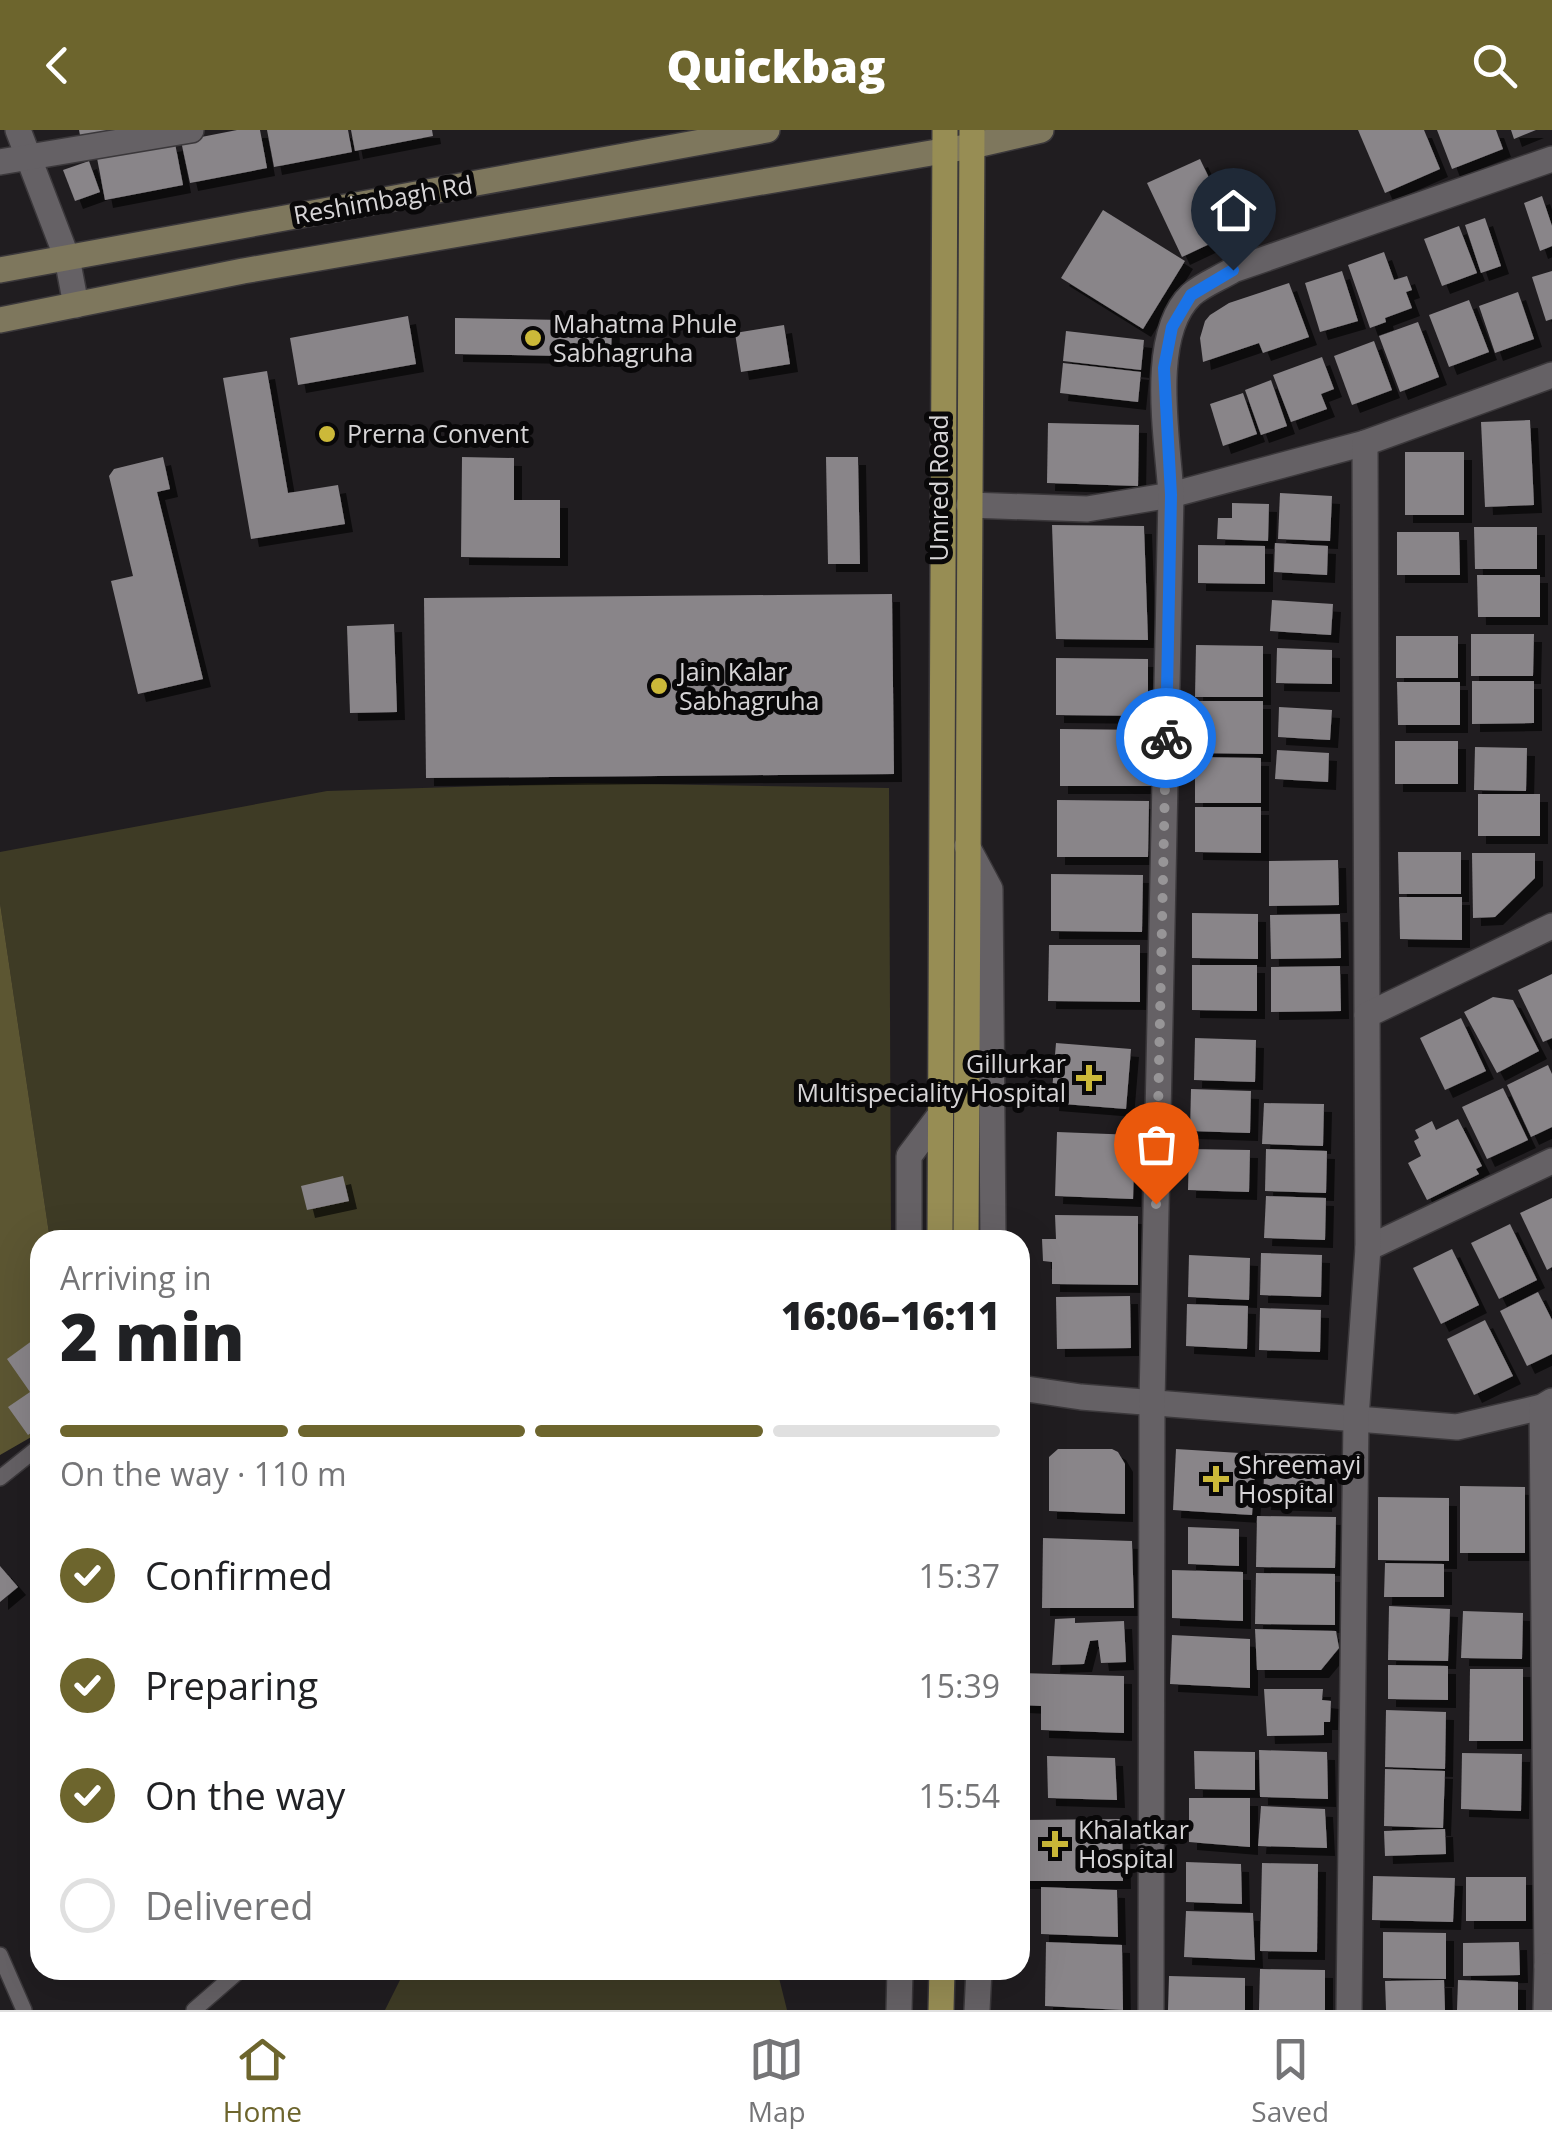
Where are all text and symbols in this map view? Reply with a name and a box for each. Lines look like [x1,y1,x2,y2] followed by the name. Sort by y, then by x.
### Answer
[667,35,885,96] text: Quickbag
[30,38,85,93] icon: back
[1467,38,1522,93] icon: search
[291,167,475,232] street label: Reshimbagh Rd
[1191,168,1276,271] pin
[1206,183,1261,238] icon: home
[553,306,737,369] place label: Mahatma Phule Sabhagruha
[522,327,544,349] marker: Mahatma Phule Sabhagruha
[921,414,955,562] street label: Umred Road
[347,416,529,450] place label: Prerna Convent
[316,423,338,445] marker: Prerna Convent
[677,654,819,717] place label: Jain Kalar Sabhagruha
[648,675,670,697] marker: Jain Kalar Sabhagruha
[1116,688,1216,788] courier
[1139,711,1194,766] icon: bike
[797,1046,1066,1109] place label: Gillurkar Multispeciality Hospital
[1076,1065,1102,1091] marker: Gillurkar Multispeciality Hospital
[1114,1102,1199,1205] pin
[1129,1117,1184,1172] icon: bag
[60,1256,212,1299] text: Arriving in
[781,1289,1000,1341] text: 16:06–16:11
[60,1292,245,1380] text: 2 min
[1238,1447,1361,1510] place label: Shreemayi Hospital
[60,1452,347,1495] text: On the way · 110 m
[1203,1466,1229,1492] marker: Shreemayi Hospital
[60,1548,115,1603] icon: check
[145,1549,333,1601] text: Confirmed
[918,1554,1000,1597] text: 15:37
[60,1658,115,1713] icon: check
[145,1659,318,1711] text: Preparing
[918,1664,1000,1707] text: 15:39
[60,1768,115,1823] icon: check
[145,1769,345,1821] text: On the way
[918,1774,1000,1817] text: 15:54
[1078,1812,1189,1875] place label: Khalatkar Hospital
[1042,1831,1068,1857] marker: Khalatkar Hospital
[145,1879,314,1931] text: Delivered
[223,2032,302,2130] tab: Home
[748,2032,806,2130] tab: Map
[1251,2032,1329,2130] tab: Saved

